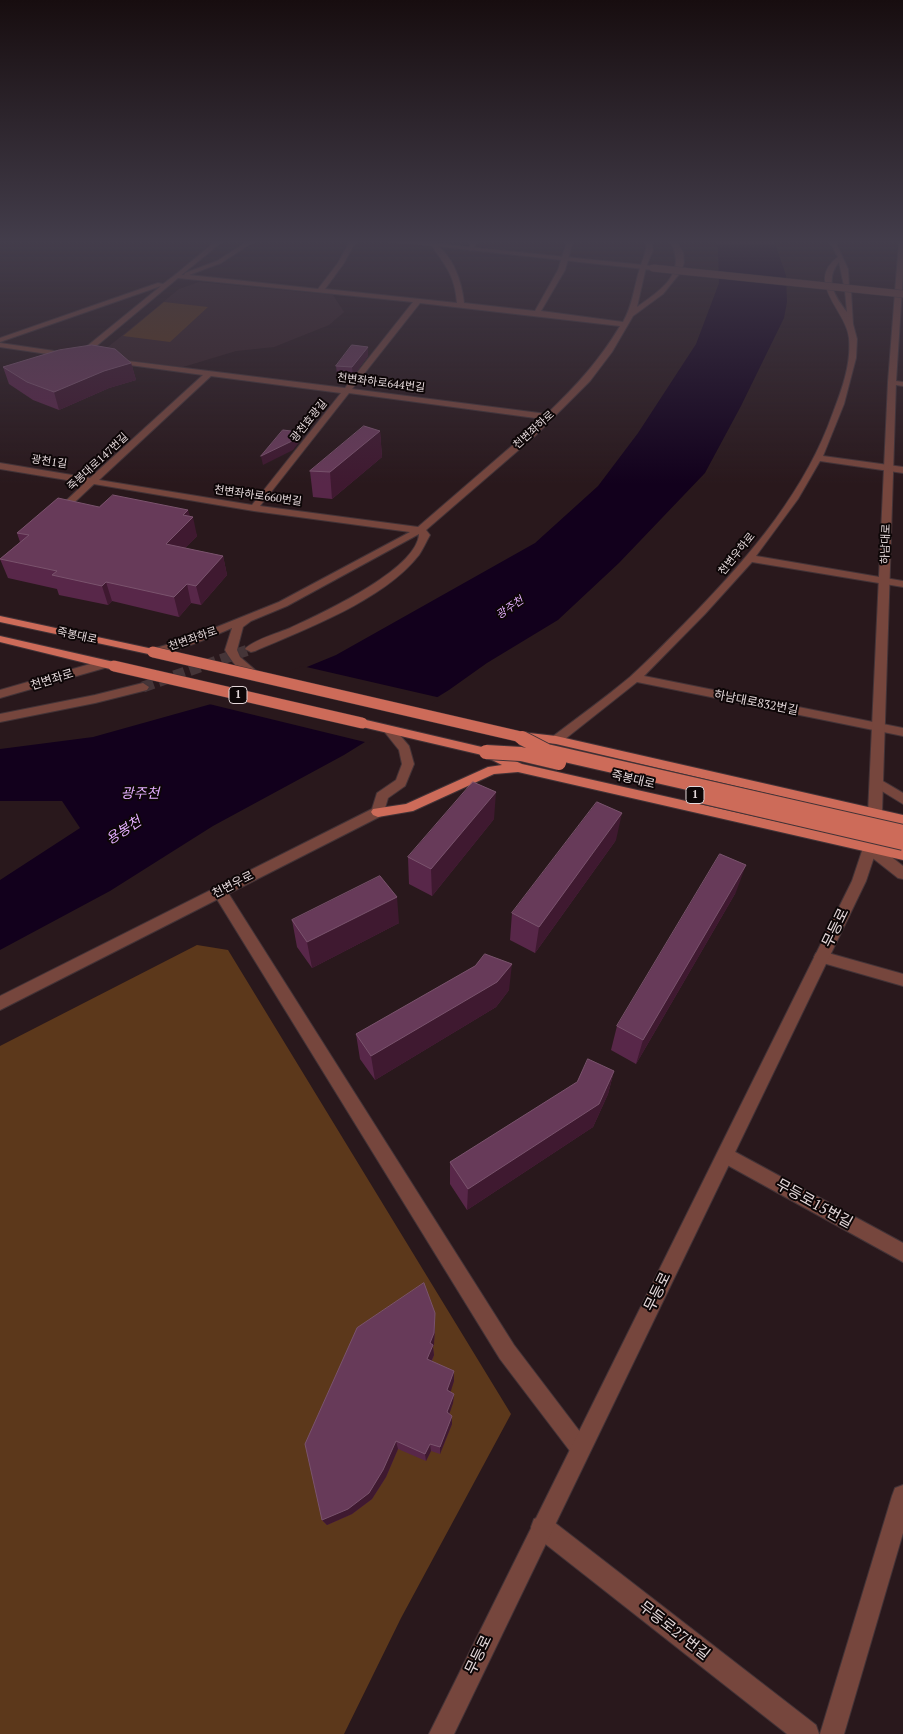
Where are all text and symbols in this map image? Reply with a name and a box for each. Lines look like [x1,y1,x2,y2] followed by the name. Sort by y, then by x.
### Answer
[336,371,426,395] street label: 천변좌하로644번길
[288,397,330,445] street label: 광천효광길
[511,408,557,452] street label: 천변좌하로
[65,430,131,494] street label: 죽봉대로147번길
[30,453,68,471] street label: 광천1길
[213,483,303,509] street label: 천변좌하로660번길
[879,524,893,564] street label: 하남대로
[716,530,758,578] street label: 천변우하로
[494,594,526,622] water label: 광주천
[56,625,98,647] street label: 죽봉대로
[167,625,219,653] street label: 천변좌하로
[29,667,75,693] street label: 천변좌로
[229,686,247,704] road number: 1
[713,688,799,718] street label: 하남대로832번길
[610,768,656,792] street label: 죽봉대로
[121,786,159,802] water label: 광주천
[686,786,704,804] road number: 1
[103,813,145,849] water label: 용봉천
[210,869,256,901] street label: 천변우로
[819,905,853,951] street label: 무등로
[772,1176,856,1232] street label: 무등로15번길
[641,1269,675,1315] street label: 무등로
[635,1598,713,1664] street label: 무등로27번길
[462,1632,496,1678] street label: 무등로

